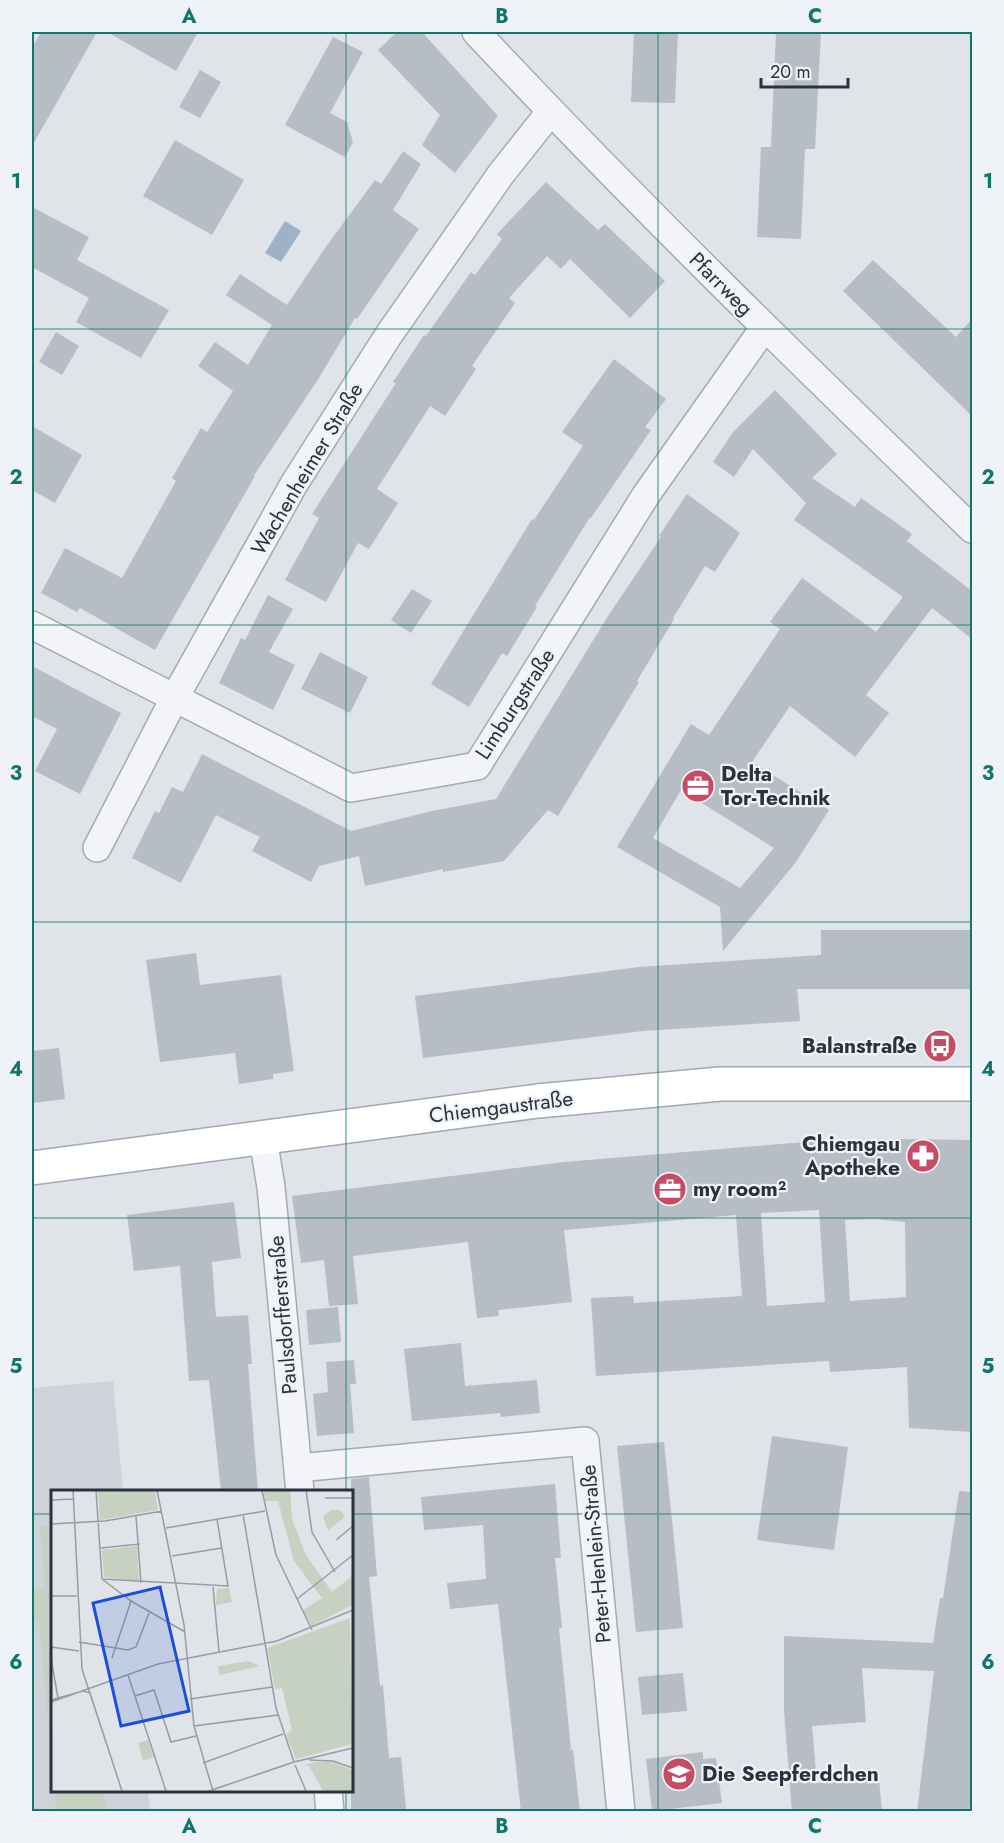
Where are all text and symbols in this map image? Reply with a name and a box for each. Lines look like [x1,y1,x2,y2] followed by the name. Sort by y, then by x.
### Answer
[181,2,197,31] text: A
[495,2,509,31] text: B
[808,2,822,31] text: C
[761,51,848,89] scale bar
[770,59,810,85] text: 20 m
[11,167,21,196] text: 1
[983,167,993,196] text: 1
[682,245,760,323] street label: Pfarrweg
[244,377,370,561] street label: Wachenheimer Straße
[9,463,23,492] text: 2
[981,463,995,492] text: 2
[468,643,562,765] street label: Limburgstraße
[10,759,22,788] text: 3
[721,759,830,813] place label: Delta Tor-Technik
[982,759,994,788] text: 3
[680,768,716,804] office icon: Delta Tor-Technik
[922,1028,958,1064] bus stop icon: Balanstraße
[802,1031,917,1061] place label: Balanstraße
[9,1055,23,1084] text: 4
[981,1055,995,1084] text: 4
[427,1083,575,1131] street label: Chiemgaustraße
[802,1129,900,1183] place label: Chiemgau Apotheke
[905,1138,941,1174] pharmacy icon: Chiemgau Apotheke
[652,1171,688,1207] office icon: my room²
[693,1174,786,1204] place label: my room²
[261,1234,305,1396] street label: Paulsdorfferstraße
[10,1352,23,1381] text: 5
[982,1352,995,1381] text: 5
[573,1463,619,1645] street label: Peter-Henlein-Straße
[51,1490,352,1792] inset map
[9,1648,23,1677] text: 6
[981,1648,995,1677] text: 6
[661,1756,697,1792] school or university icon: Die Seepferdchen
[702,1759,879,1789] place label: Die Seepferdchen
[181,1812,197,1841] text: A
[495,1812,509,1841] text: B
[808,1812,822,1841] text: C

